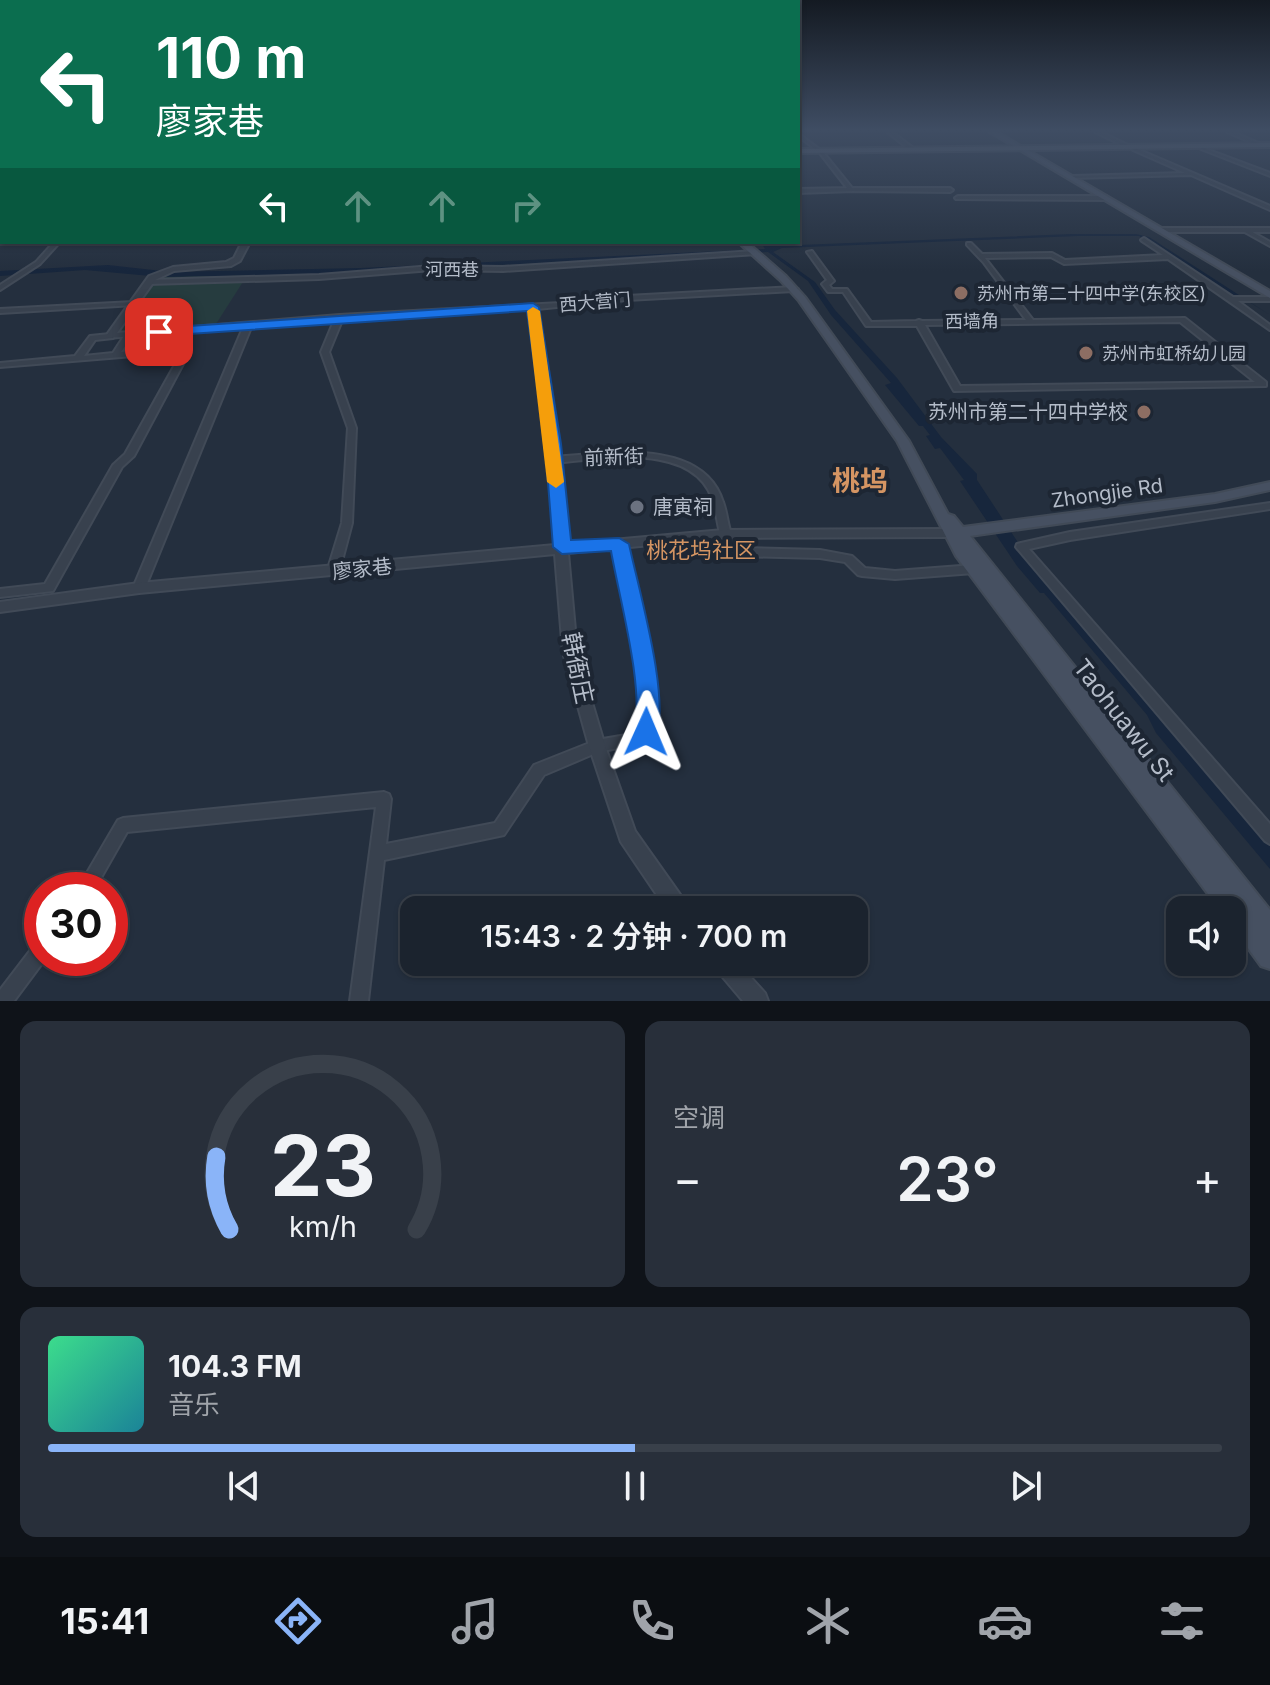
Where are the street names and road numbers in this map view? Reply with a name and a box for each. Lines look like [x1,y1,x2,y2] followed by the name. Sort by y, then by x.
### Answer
[425,259,479,280] street label: 河西巷
[558,288,632,316] street label: 西大营门
[945,310,999,332] street label: 西墙角
[584,444,644,470] street label: 前新街
[1050,473,1164,513] street label: Zhongjie Rd
[331,554,393,584] street label: 廖家巷
[556,630,600,706] street label: 韩衙庄
[1067,653,1181,787] street label: Taohuawu St

